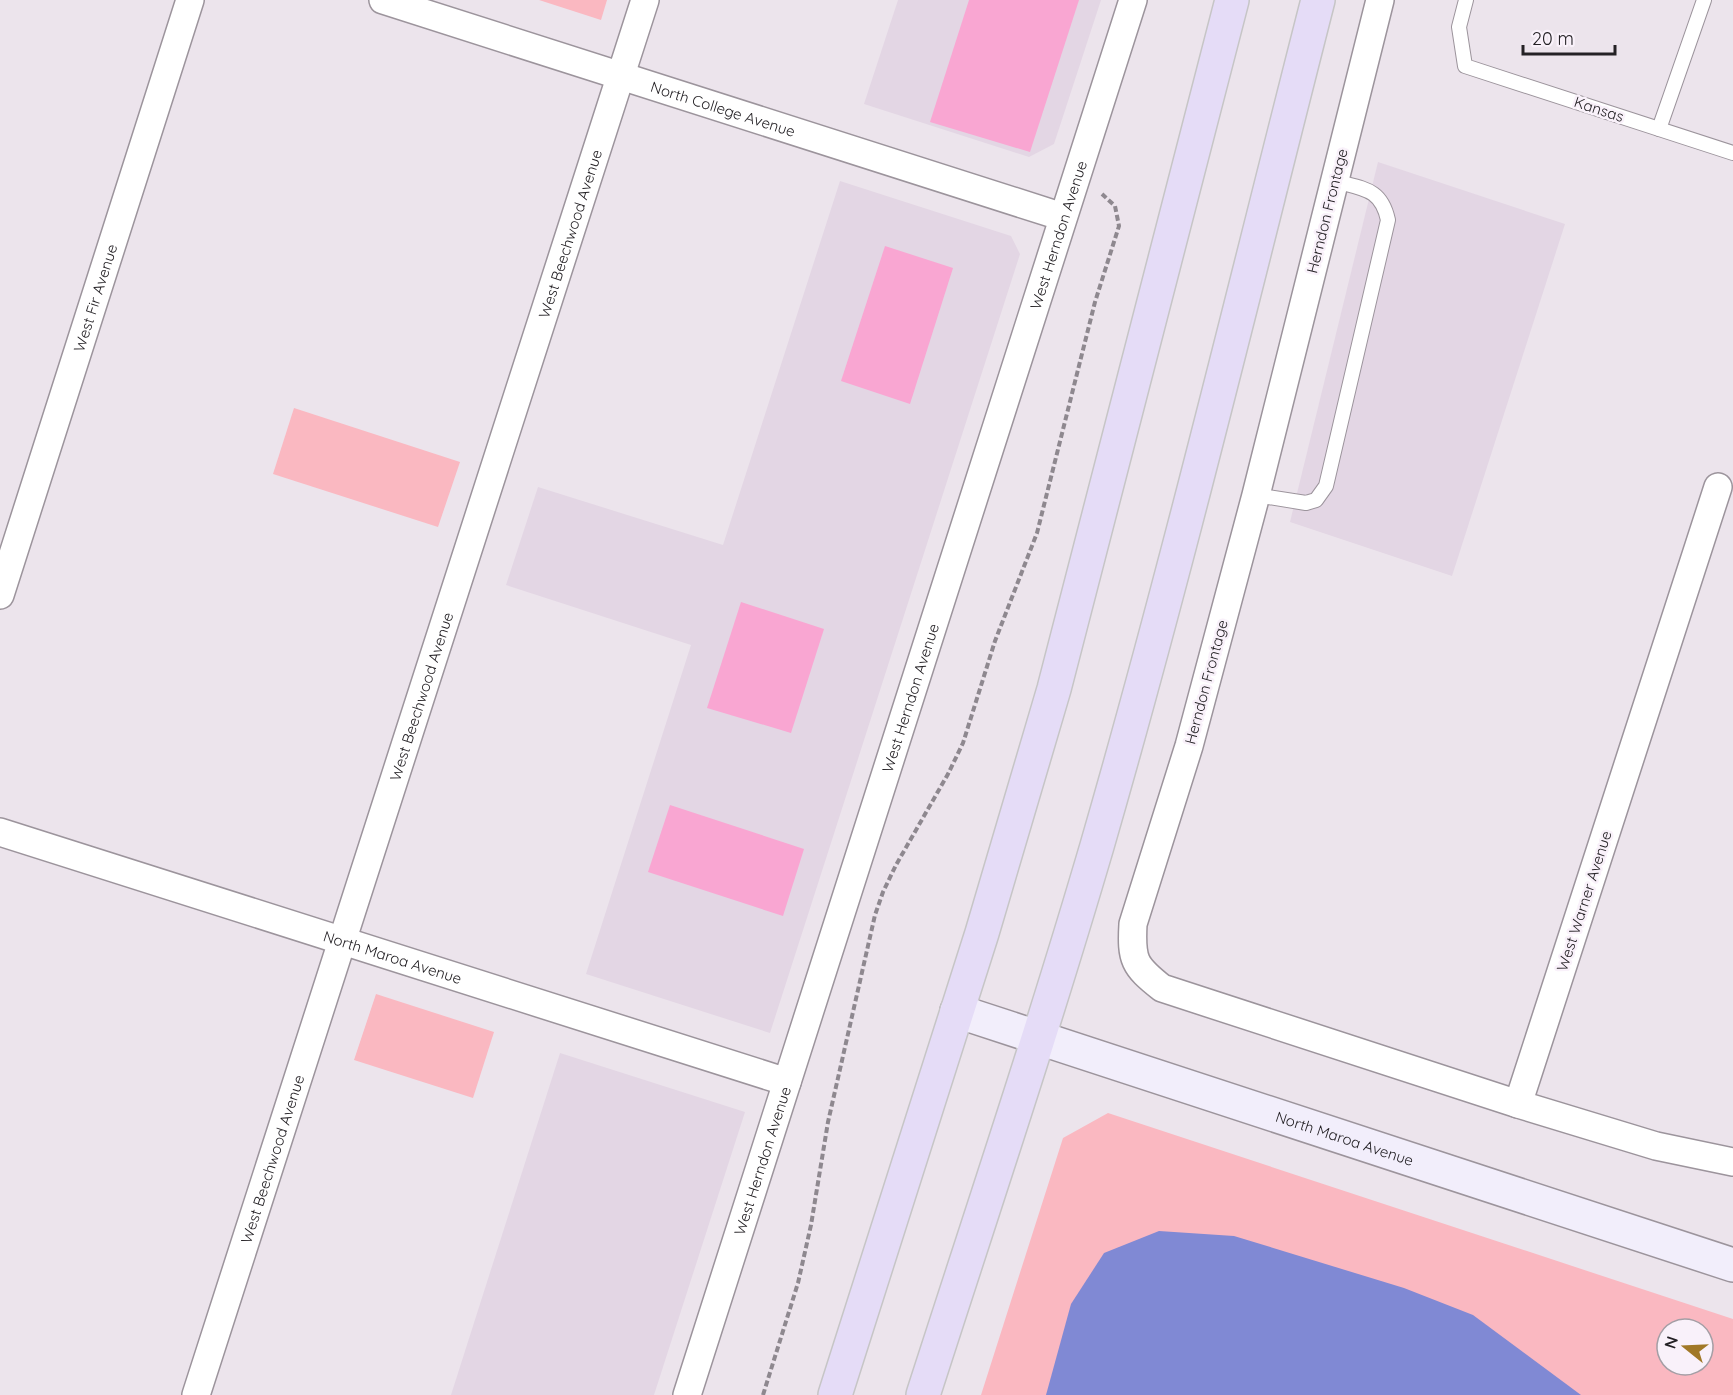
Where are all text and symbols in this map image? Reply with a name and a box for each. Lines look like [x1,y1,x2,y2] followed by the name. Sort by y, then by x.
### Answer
[1523,18,1614,56] scale bar
[1532,27,1574,50] text: 20 m
[649,77,798,140] street label: North College Avenue
[1572,92,1626,126] street label: Kansas
[534,147,606,320] street label: West Beechwood Avenue
[1302,147,1352,275] street label: Herndon Frontage
[1025,158,1091,312] street label: West Herndon Avenue
[69,242,121,354] street label: West Fir Avenue
[385,610,457,783] street label: West Beechwood Avenue
[1180,618,1232,746] street label: Herndon Frontage
[877,621,943,775] street label: West Herndon Avenue
[1552,828,1616,974] street label: West Warner Avenue
[321,926,464,988] street label: North Maroa Avenue
[236,1072,308,1246] street label: West Beechwood Avenue
[729,1084,795,1237] street label: West Herndon Avenue
[1273,1106,1416,1169] street label: North Maroa Avenue
[1655,1317,1715,1377] north arrow
[1659,1334,1682,1351] text: N

